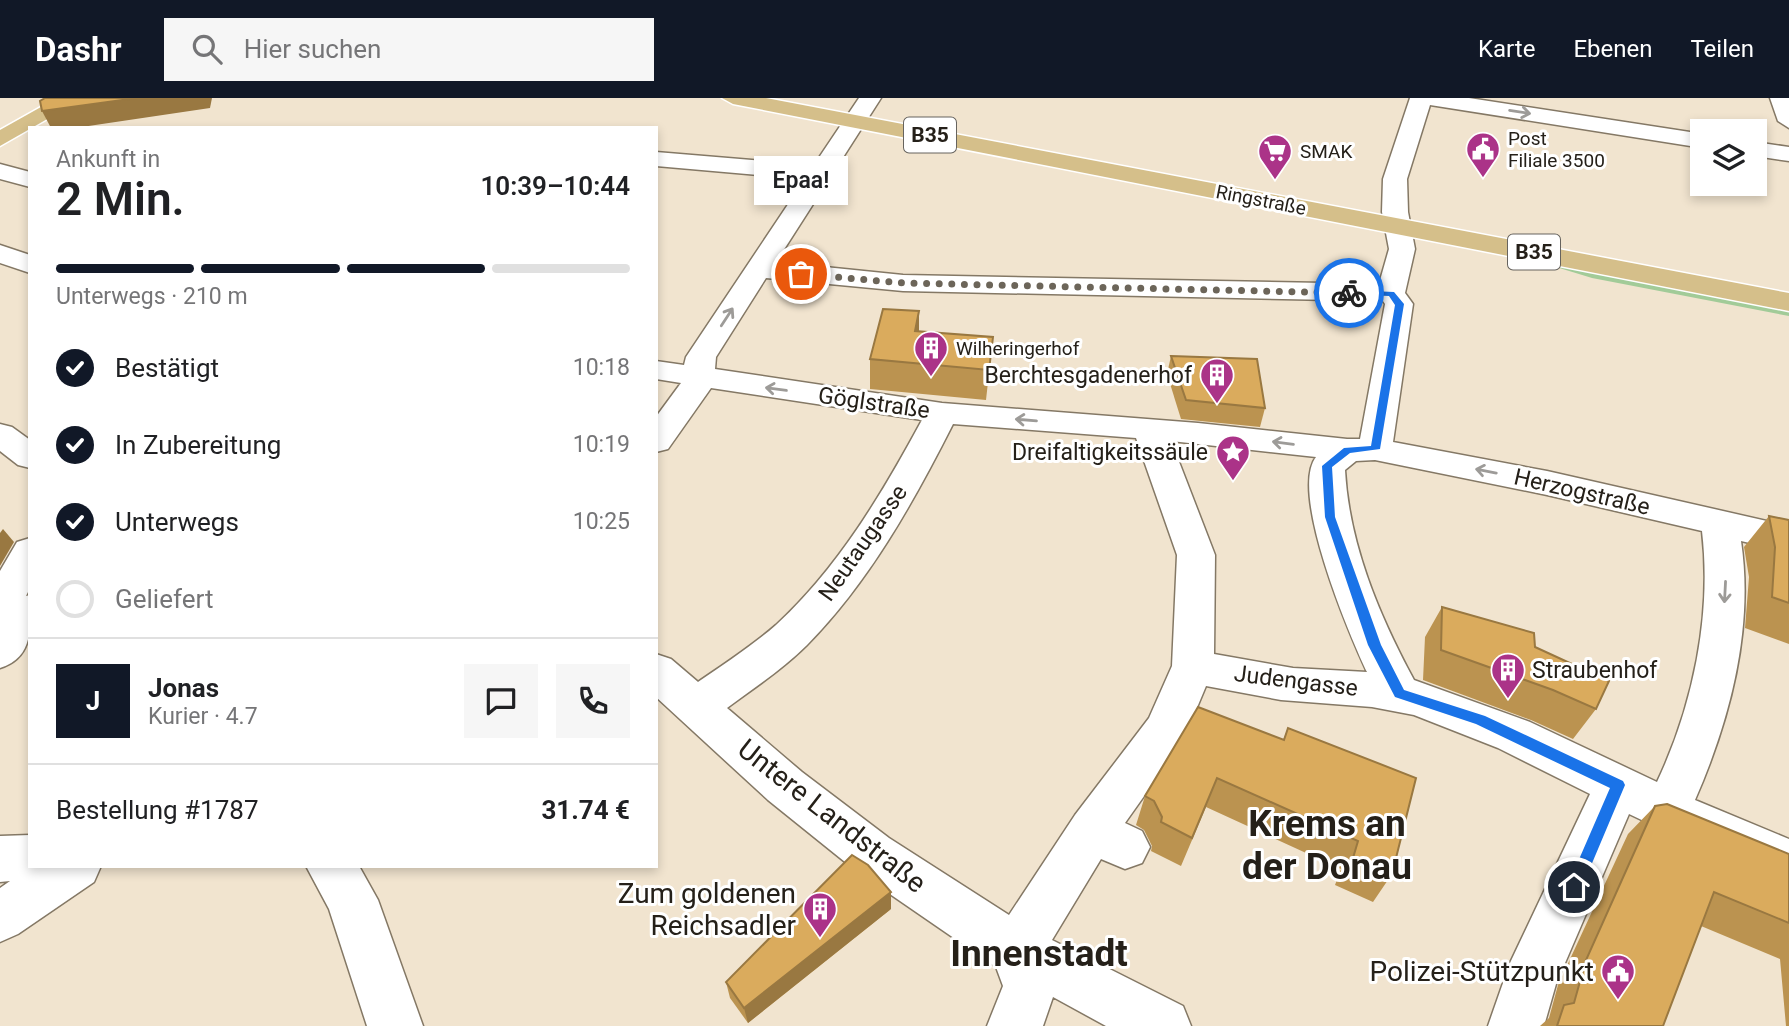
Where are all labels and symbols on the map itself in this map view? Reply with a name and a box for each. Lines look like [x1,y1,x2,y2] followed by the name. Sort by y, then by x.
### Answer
[1508,106,1531,119] one-way arrow
[904,118,956,152] road number: B35
[1508,127,1605,172] place label: Post Filiale 3500
[1464,130,1502,179] public building icon: Post Filiale 3500
[1256,132,1294,181] supermarket icon: SMAK
[1300,140,1352,163] place label: SMAK
[754,155,848,204] callout: Epaa!
[1214,180,1308,220] street label: Ringstraße
[1508,234,1560,270] road number: B35
[771,244,831,304] pin
[1314,258,1384,328] courier
[719,308,734,327] one-way arrow
[912,329,950,378] building icon: Wilheringerhof
[956,337,1080,360] place label: Wilheringerhof
[1198,356,1236,405] building icon: Berchtesgadenerhof
[985,362,1193,389] place label: Berchtesgadenerhof
[765,382,788,395] one-way arrow
[816,382,932,424] street label: Göglstraße
[1015,413,1038,426] one-way arrow
[1214,433,1252,482] place icon: Dreifaltigkeitssäule
[1272,436,1295,449] one-way arrow
[1012,439,1208,466] place label: Dreifaltigkeitssäule
[1475,463,1498,477] one-way arrow
[1511,463,1653,521] street label: Herzogstraße
[813,480,913,606] street label: Neutaugasse
[1718,581,1731,603] one-way arrow
[1489,651,1527,700] building icon: Straubenhof
[1532,657,1658,684] place label: Straubenhof
[1233,660,1359,702] street label: Judengasse
[731,732,933,900] street label: Untere Landstraße
[1242,802,1412,888] district label: Krems an der Donau
[1544,857,1604,917] pin
[618,877,797,942] place label: Zum goldenen Reichsadler
[801,890,839,939] building icon: Zum goldenen Reichsadler
[950,932,1128,975] district label: Innenstadt
[1599,952,1637,1001] public building icon: Polizei-Stützpunkt
[1370,955,1594,988] place label: Polizei-Stützpunkt

